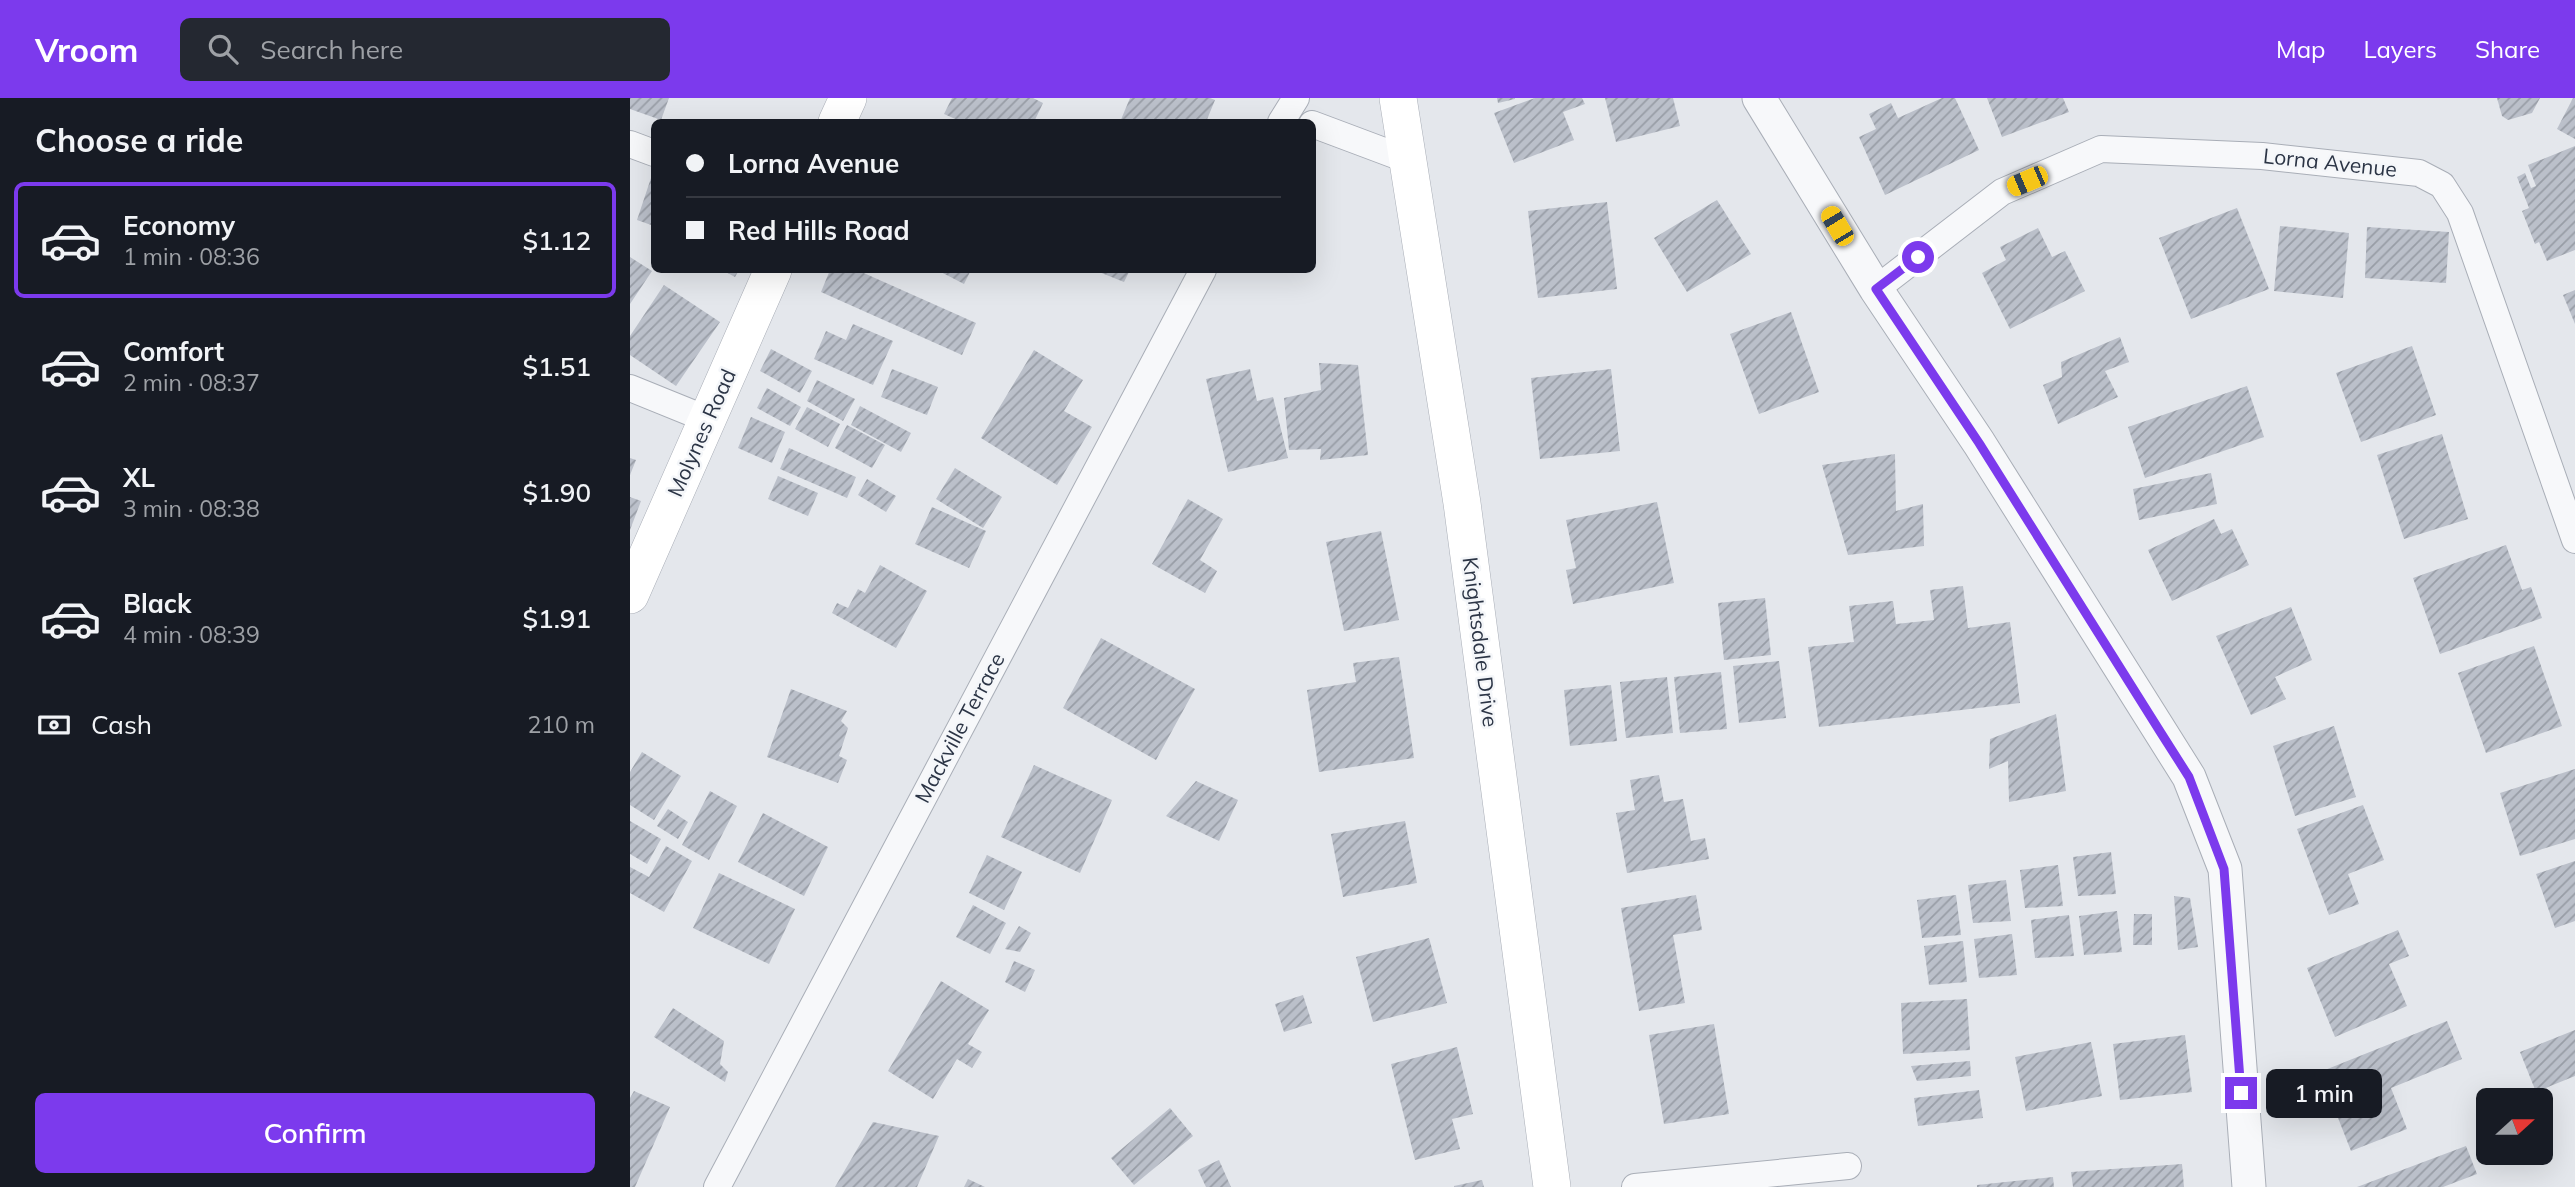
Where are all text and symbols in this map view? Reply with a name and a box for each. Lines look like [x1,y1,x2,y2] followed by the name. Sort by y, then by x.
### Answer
[180,18,670,81] search box
[35,29,138,70] text: Vroom
[204,30,242,68] icon: search
[260,33,403,66] text: Search here
[2276,34,2325,64] text: Map
[2363,34,2437,64] text: Layers
[2475,34,2540,64] text: Share
[35,120,243,160] text: Choose a ride
[2262,142,2398,182] street label: Lorna Avenue
[728,147,899,180] text: Lorna Avenue
[2004,163,2051,199] car
[1818,203,1857,249] car
[39,209,102,272] icon: car
[123,209,235,242] text: Economy
[728,214,910,247] text: Red Hills Road
[522,224,591,257] text: $1.12
[1902,241,1934,273] route start
[123,242,260,271] text: 1 min · 08:36
[39,335,102,398] icon: car
[123,335,224,368] text: Comfort
[522,350,591,383] text: $1.51
[661,365,741,501] street label: Molynes Road
[123,368,260,397] text: 2 min · 08:37
[39,461,102,524] icon: car
[123,461,155,494] text: XL
[522,476,591,509] text: $1.90
[123,494,260,523] text: 3 min · 08:38
[1458,555,1504,728] street label: Knightsdale Drive
[39,587,102,650] icon: car
[123,587,191,620] text: Black
[522,602,591,635] text: $1.91
[123,620,260,649] text: 4 min · 08:39
[909,648,1010,807] street label: Mackville Terrace
[35,706,73,744] icon: cash
[91,708,152,741] text: Cash
[527,710,595,739] text: 210 m
[2266,1068,2381,1118] callout: 1 min
[2225,1077,2257,1109] route end
[2294,1079,2354,1108] text: 1 min
[2476,1088,2553,1166] north arrow
[2476,1088,2553,1165] map controls
[35,1093,595,1173] button: Confirm

